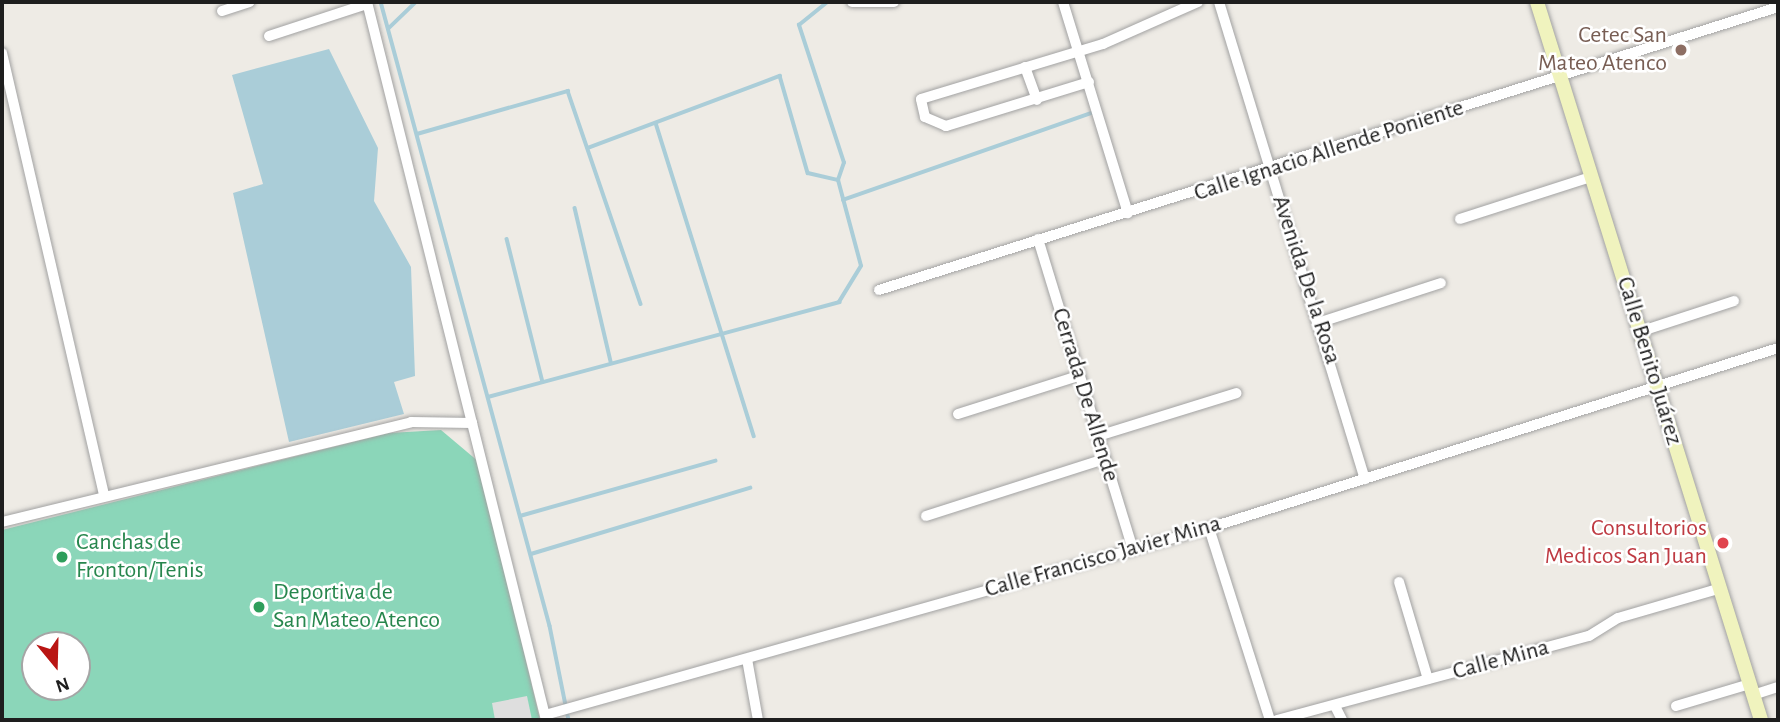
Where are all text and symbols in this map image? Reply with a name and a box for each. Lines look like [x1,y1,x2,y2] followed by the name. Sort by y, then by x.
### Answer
[1538,22,1667,78] place label: Cetec San Mateo Atenco
[1673,42,1689,58] marker: Cetec San Mateo Atenco
[1191,94,1467,208] street label: Calle Ignacio Allende Poniente
[1265,192,1347,368] street label: Avenida De la Rosa
[1610,273,1688,449] street label: Calle Benito Juárez
[1045,305,1125,485] street label: Cerrada De Allende
[982,509,1224,605] street label: Calle Francisco Javier Mina
[1545,515,1707,571] place label: Consultorios Medicos San Juan
[76,529,204,585] place label: Canchas de Fronton/Tenis
[1713,533,1733,553] marker: Consultorios Medicos San Juan
[54,549,70,565] marker: Canchas de Fronton/Tenis
[273,579,440,635] place label: Deportiva de San Mateo Atenco
[251,599,267,615] marker: Deportiva de San Mateo Atenco
[21,631,91,701] north arrow
[1450,633,1552,687] street label: Calle Mina
[53,673,72,696] text: N

